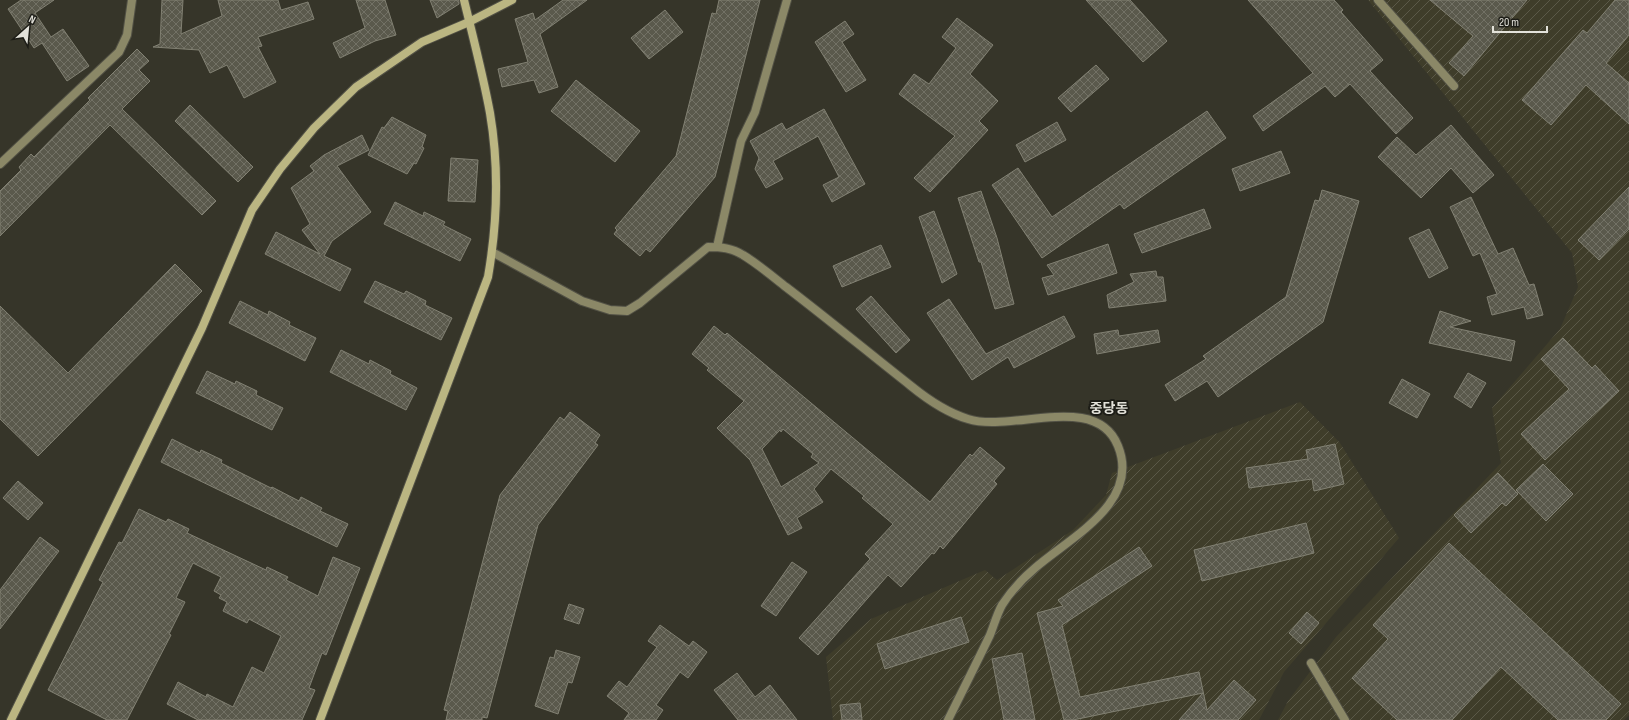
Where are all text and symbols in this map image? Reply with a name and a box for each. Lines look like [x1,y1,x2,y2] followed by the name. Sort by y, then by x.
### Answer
[8,8,48,48] north arrow
[1493,8,1547,34] scale bar
[27,12,38,27] text: N
[1499,15,1519,30] text: 20 m
[1090,400,1128,417] district label: 중당동

